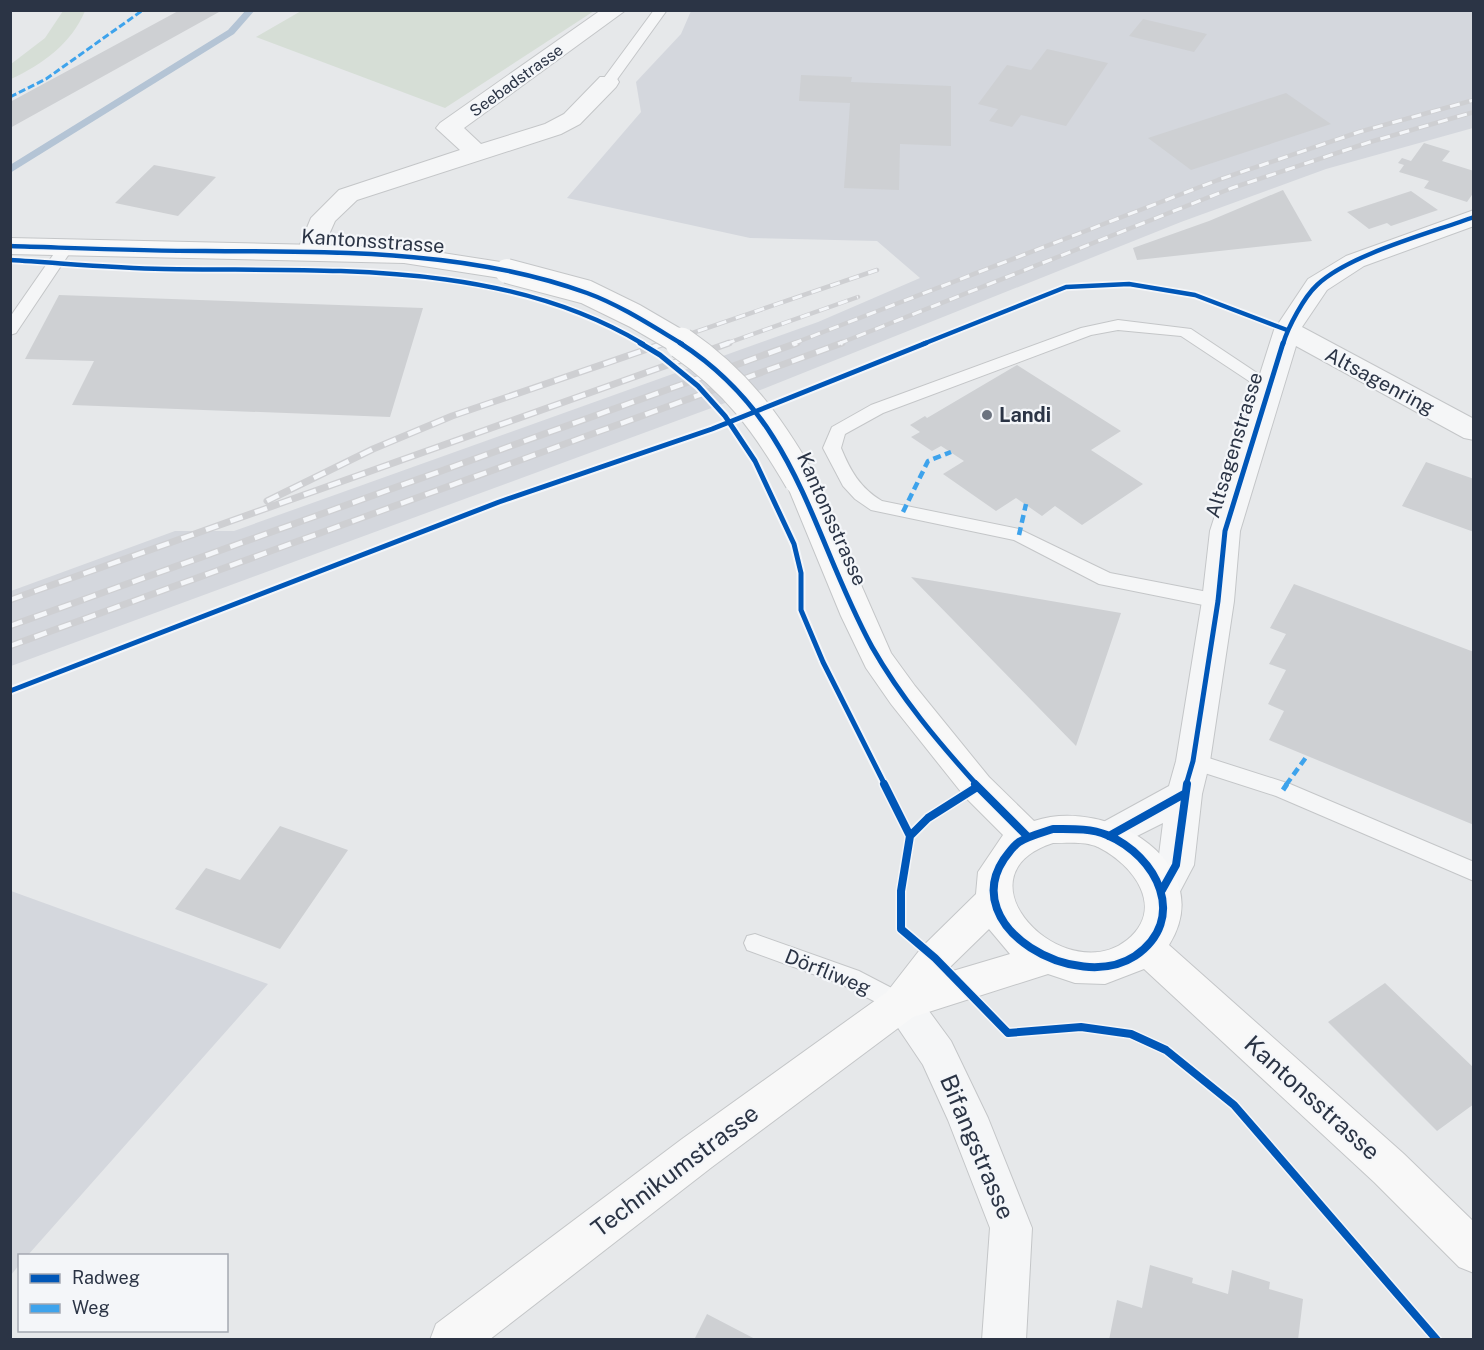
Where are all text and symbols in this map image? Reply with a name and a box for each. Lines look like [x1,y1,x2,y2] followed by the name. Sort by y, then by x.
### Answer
[466,40,567,121] street label: Seebadstrasse
[301,224,445,258] street label: Kantonsstrasse
[1321,342,1439,420] street label: Altsagenring
[1200,369,1268,521] street label: Altsagenstrasse
[999,403,1051,427] place label: Landi
[980,408,994,422] marker: Landi
[792,449,872,589] street label: Kantonsstrasse
[781,944,875,1000] street label: Dörfliweg
[1239,1029,1386,1165] street label: Kantonsstrasse
[935,1070,1021,1223] street label: Bifangstrasse
[585,1098,763,1242] street label: Technikumstrasse
[18,1254,228,1332] legend
[72,1267,140,1288] text: Radweg
[72,1297,110,1318] text: Weg

